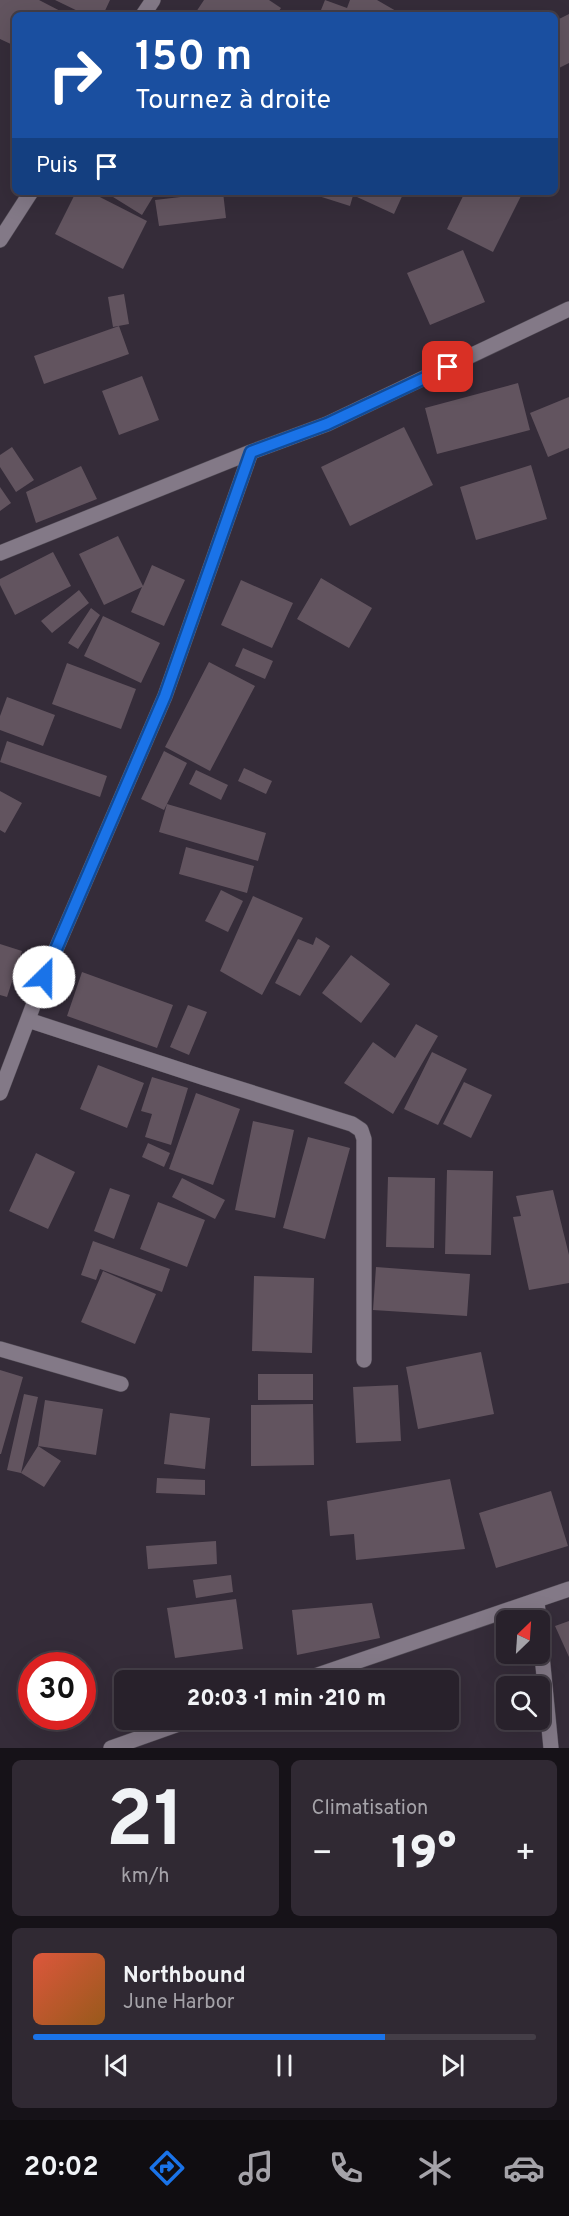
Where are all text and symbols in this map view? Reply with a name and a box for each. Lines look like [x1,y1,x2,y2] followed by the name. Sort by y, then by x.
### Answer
[135,32,252,85] text: 150 m
[36,36,114,114] icon: right
[135,84,331,118] text: Tournez à droite
[90,150,123,183] icon: arrive
[36,153,78,180] text: Puis
[422,341,473,392] pin
[431,350,464,383] icon: arrive
[12,945,76,1009] position arrow
[496,1610,550,1664] north arrow
[496,1610,550,1730] map controls
[18,1652,96,1730] speed limit sign: 30
[496,1676,550,1730] button: search
[187,1686,386,1713] text: 20:03 · 1 min · 210 m
[106,1775,185,1874] text: 21
[312,1796,428,1822] text: Climatisation
[391,1827,456,1884] text: 19°
[312,1834,333,1876] text: −
[515,1834,536,1876] text: +
[121,1864,170,1890] text: km/h
[123,1963,246,1990] text: Northbound
[123,1990,235,2016] text: June Harbor
[100,2049,133,2082] icon: previous
[268,2049,301,2082] icon: pause
[436,2049,469,2082] icon: next
[146,2147,188,2189] icon: directions
[235,2147,277,2189] icon: music
[325,2147,367,2189] icon: phone
[414,2147,456,2189] icon: climate
[503,2147,545,2189] icon: car
[24,2151,99,2185] text: 20:02

